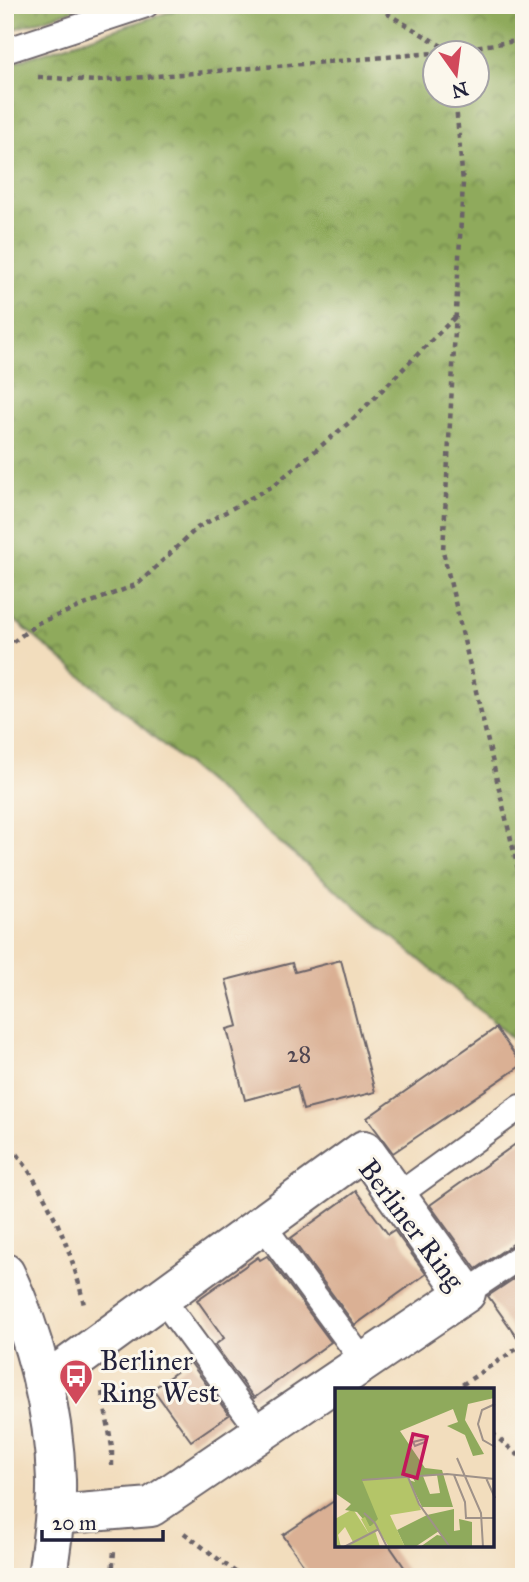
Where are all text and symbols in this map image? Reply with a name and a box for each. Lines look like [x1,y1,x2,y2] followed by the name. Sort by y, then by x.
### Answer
[420,38,490,108] north arrow
[449,77,471,103] text: N
[287,1039,311,1069] house number: 28
[351,1152,473,1297] street label: Berliner Ring
[100,1343,219,1410] place label: Berliner Ring West
[57,1357,95,1406] bus stop icon: Berliner Ring West
[335,1388,494,1547] inset map
[42,1498,163,1542] scale bar
[52,1510,97,1536] text: 20 m

